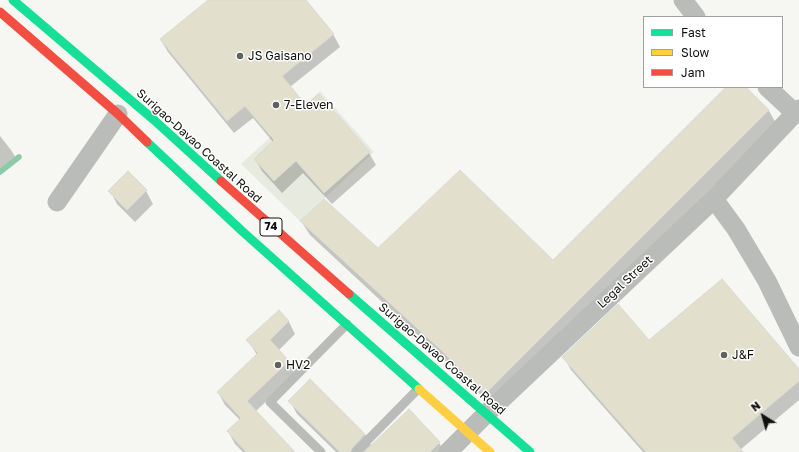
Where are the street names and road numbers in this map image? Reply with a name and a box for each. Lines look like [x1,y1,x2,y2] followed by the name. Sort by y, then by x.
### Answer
[133,86,265,206] street label: Surigao-Davao Coastal Road
[260,218,282,236] road number: 74
[594,253,656,311] street label: Legal Street
[376,300,508,418] street label: Surigao-Davao Coastal Road

